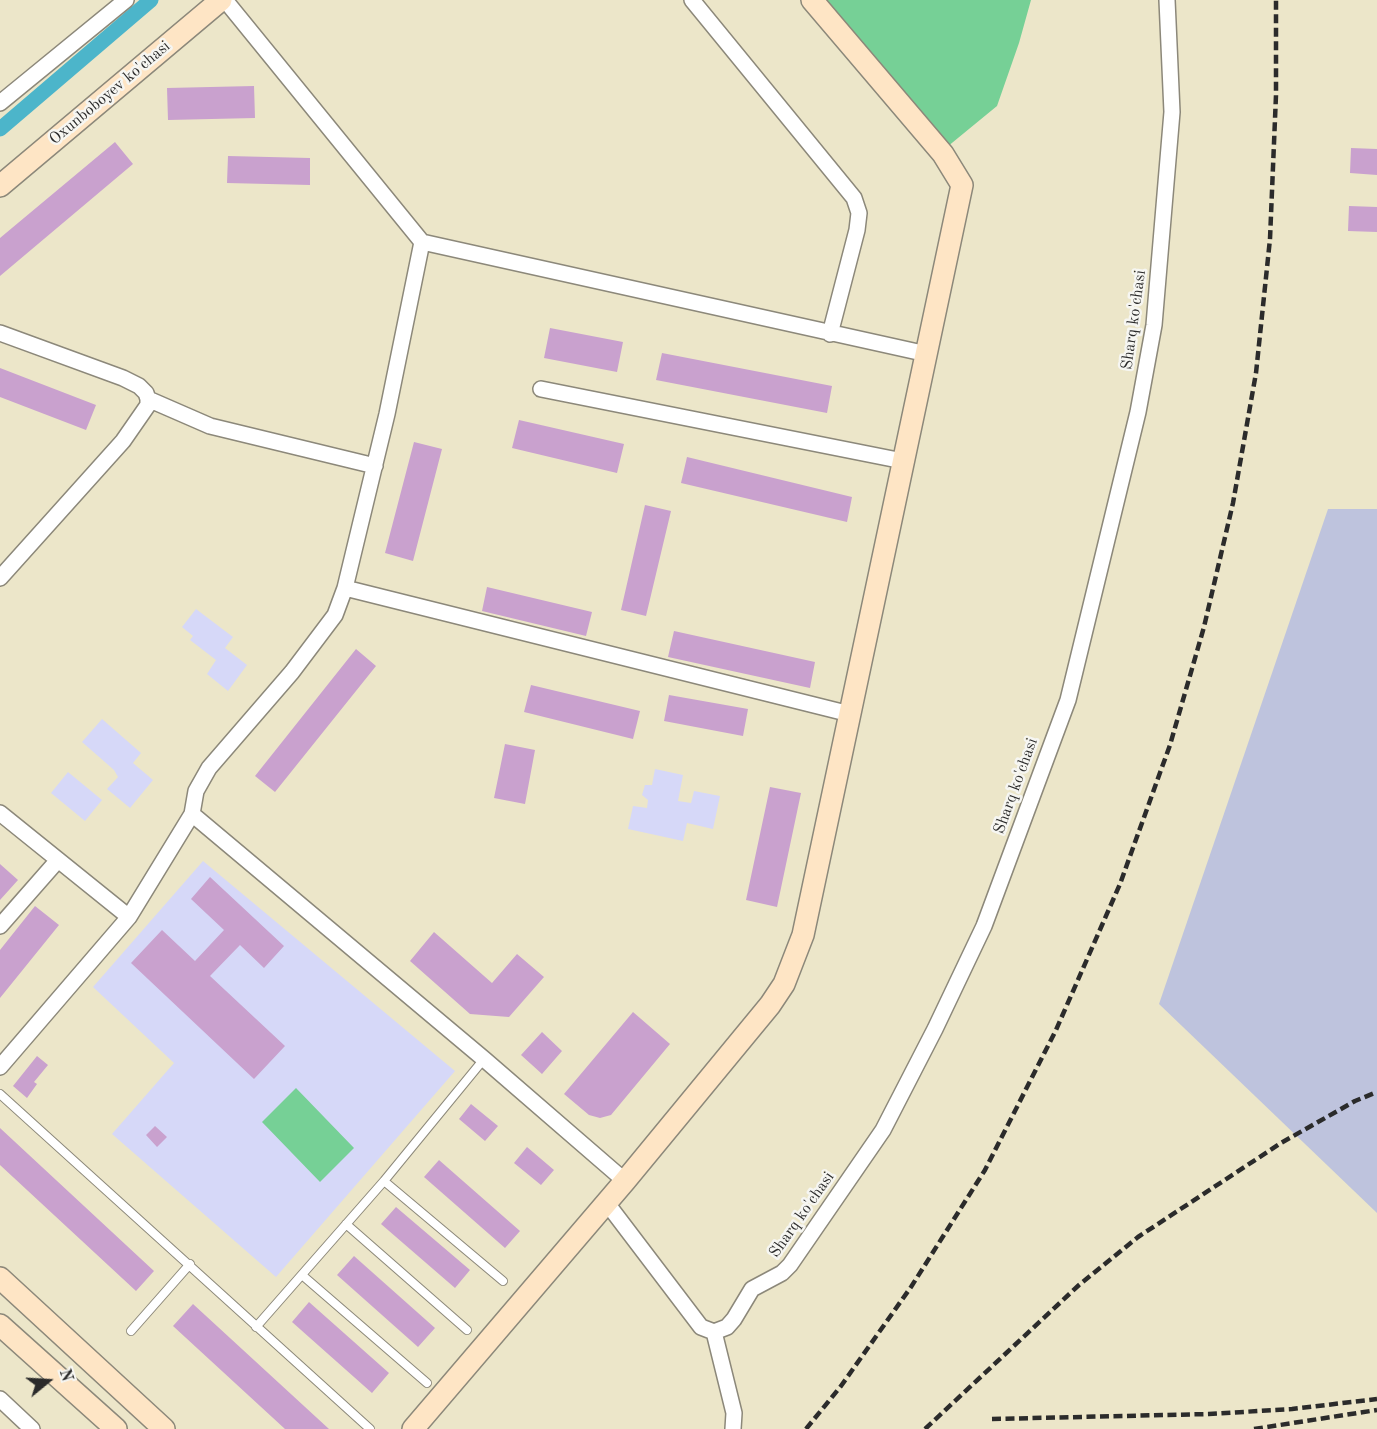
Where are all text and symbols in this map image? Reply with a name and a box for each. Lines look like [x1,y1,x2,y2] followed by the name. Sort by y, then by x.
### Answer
[46,37,174,149] street label: Oxunboboyev ko'chasi
[1117,269,1151,371] street label: Sharq ko'chasi
[990,735,1042,837] street label: Sharq ko'chasi
[765,1168,839,1262] street label: Sharq ko'chasi
[18,1351,78,1411] north arrow
[56,1367,75,1384] text: N

